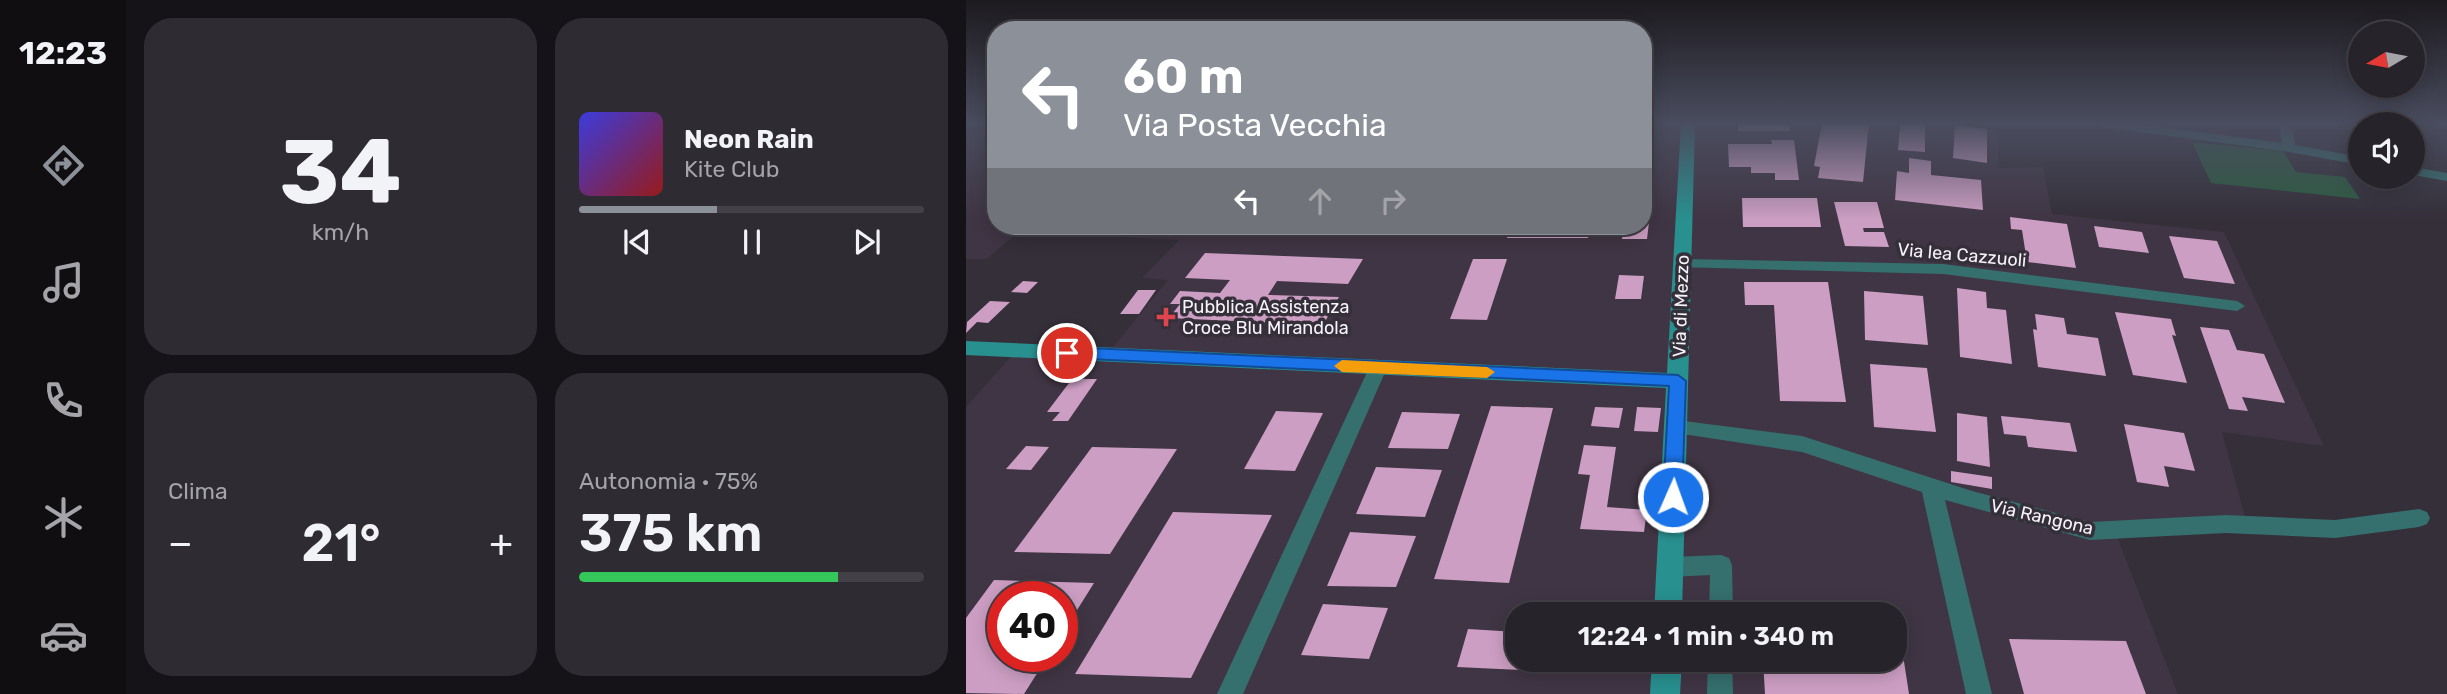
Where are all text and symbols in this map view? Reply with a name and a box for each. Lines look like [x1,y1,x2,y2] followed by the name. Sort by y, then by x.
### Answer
[2348,21,2426,98] north arrow
[2348,21,2425,189] map controls
[19,34,107,72] text: 12:23
[1123,47,1244,105] text: 60 m
[1008,49,1099,140] icon: left
[1123,106,1387,144] text: Via Posta Vecchia
[2348,112,2425,189] button: sound
[279,118,402,226] text: 34
[684,124,814,155] text: Neon Rain
[39,141,88,190] icon: directions
[684,155,779,183] text: Kite Club
[1228,182,1266,220] icon: left
[1301,182,1339,220] icon: ahead
[1374,182,1412,220] icon: right
[312,218,369,246] text: km/h
[618,223,656,261] icon: previous
[733,223,771,261] icon: pause
[848,223,886,261] icon: next
[1897,238,2027,272] street label: Via lea Cazzuoli
[1668,254,1694,358] street label: Via di Mezzo
[39,258,88,307] icon: music
[1182,296,1349,339] place label: Pubblica Assistenza Croce Blu Mirandola
[1156,307,1176,327] marker: Pubblica Assistenza Croce Blu Mirandola
[1037,323,1097,383] pin
[1048,334,1086,372] icon: arrive
[39,376,88,425] icon: phone
[1636,460,1710,534] position arrow
[579,467,758,495] text: Autonomia · 75%
[168,477,228,505] text: Clima
[39,493,88,542] icon: climate
[1988,494,2096,540] street label: Via Rangona
[579,502,763,564] text: 375 km
[302,512,380,574] text: 21°
[168,520,193,566] text: −
[489,520,513,566] text: +
[987,581,1078,672] speed limit sign: 40
[39,611,88,660] icon: car
[1578,621,1834,652] text: 12:24 · 1 min · 340 m

